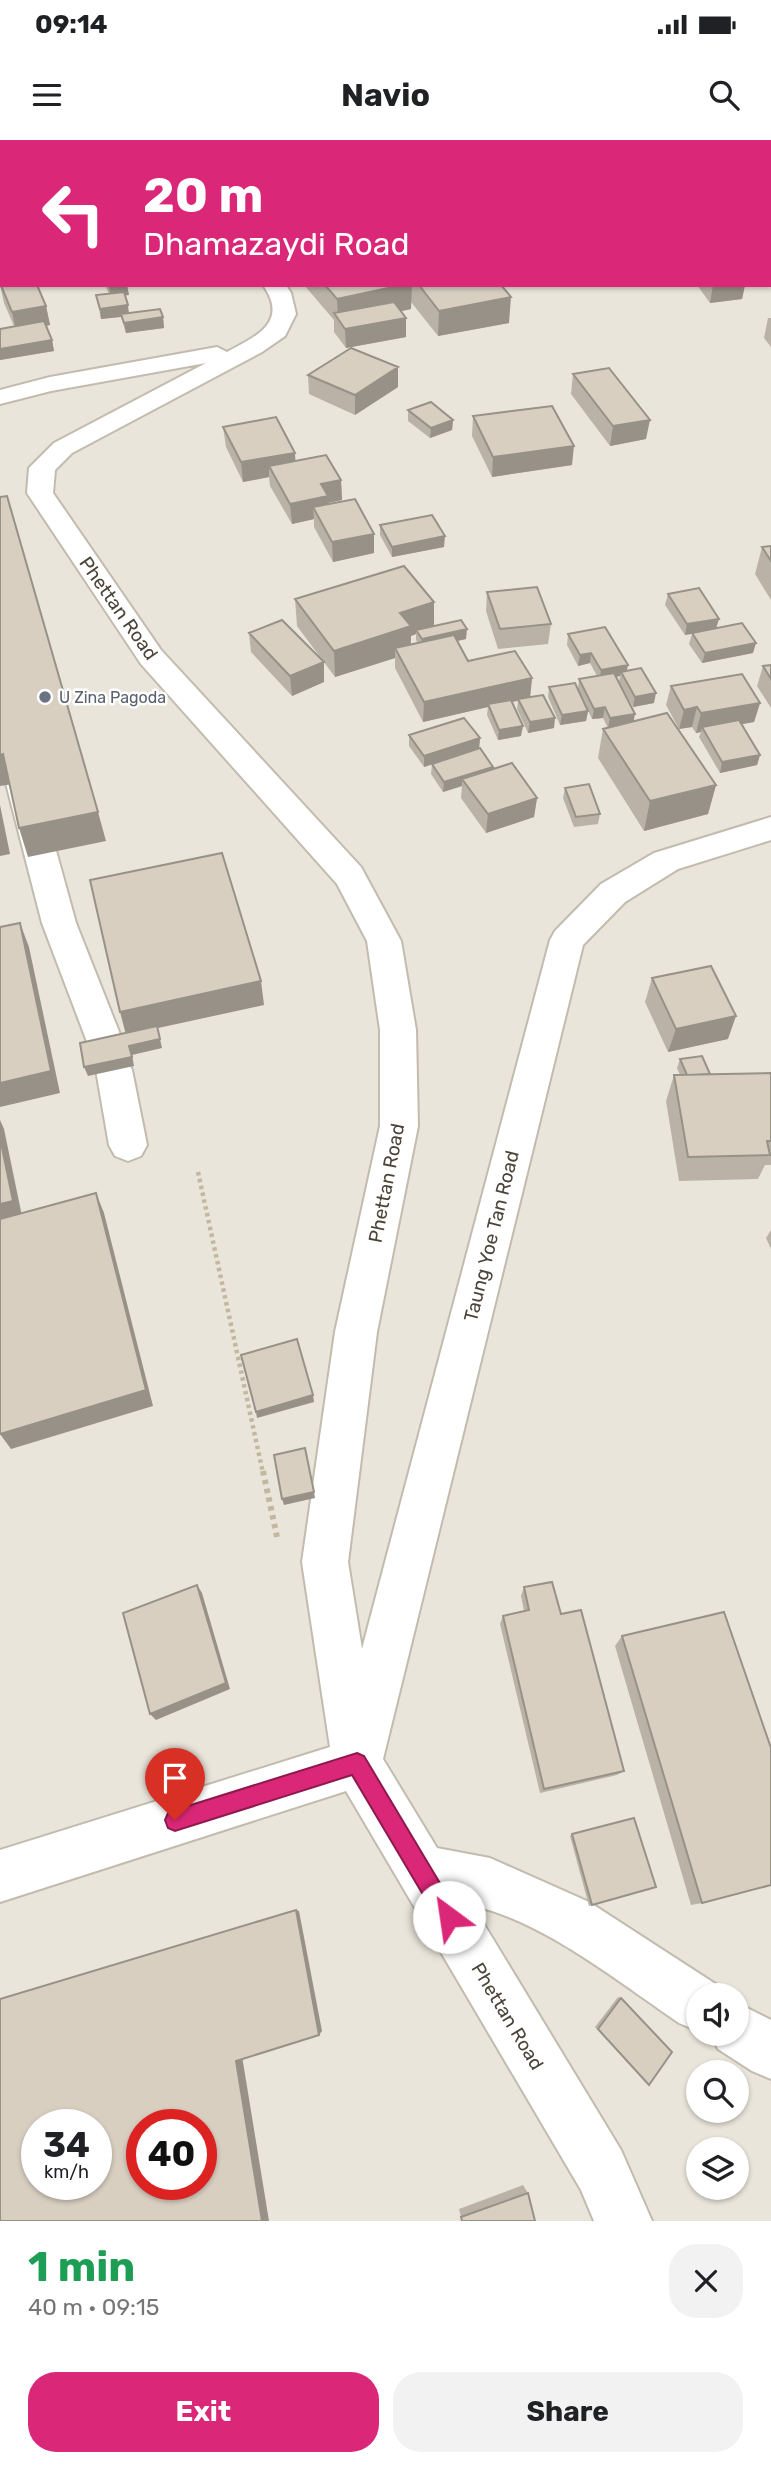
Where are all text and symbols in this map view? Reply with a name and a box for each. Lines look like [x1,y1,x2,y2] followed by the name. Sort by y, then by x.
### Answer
[35,9,108,40] text: 09:14
[28,76,66,114] icon: menu
[341,76,430,114] text: Navio
[705,76,743,114] icon: search
[143,166,264,224] text: 20 m
[28,168,119,259] icon: left
[143,225,409,263] text: Dhamazaydi Road
[75,552,163,664] street label: Phettan Road
[59,688,166,707] place label: U Zina Pagoda
[37,689,53,705] marker: U Zina Pagoda
[364,1122,409,1245] street label: Phettan Road
[459,1148,524,1324] street label: Taung Yoe Tan Road
[145,1748,205,1820] pin
[156,1759,194,1797] icon: arrive
[412,1880,486,1954] position arrow
[467,1959,549,2074] street label: Phettan Road
[686,1983,749,2200] map controls
[686,1983,749,2046] button: sound
[686,2060,749,2123] button: search
[126,2109,217,2200] speed limit sign: 40
[43,2124,90,2166] text: 34
[686,2137,749,2200] button: layers
[44,2161,89,2183] text: km/h
[28,2242,135,2292] text: 1 min
[669,2244,743,2318] button: close
[28,2293,159,2321] text: 40 m · 09:15
[28,2372,379,2452] button: Exit
[393,2372,743,2452] button: Share

